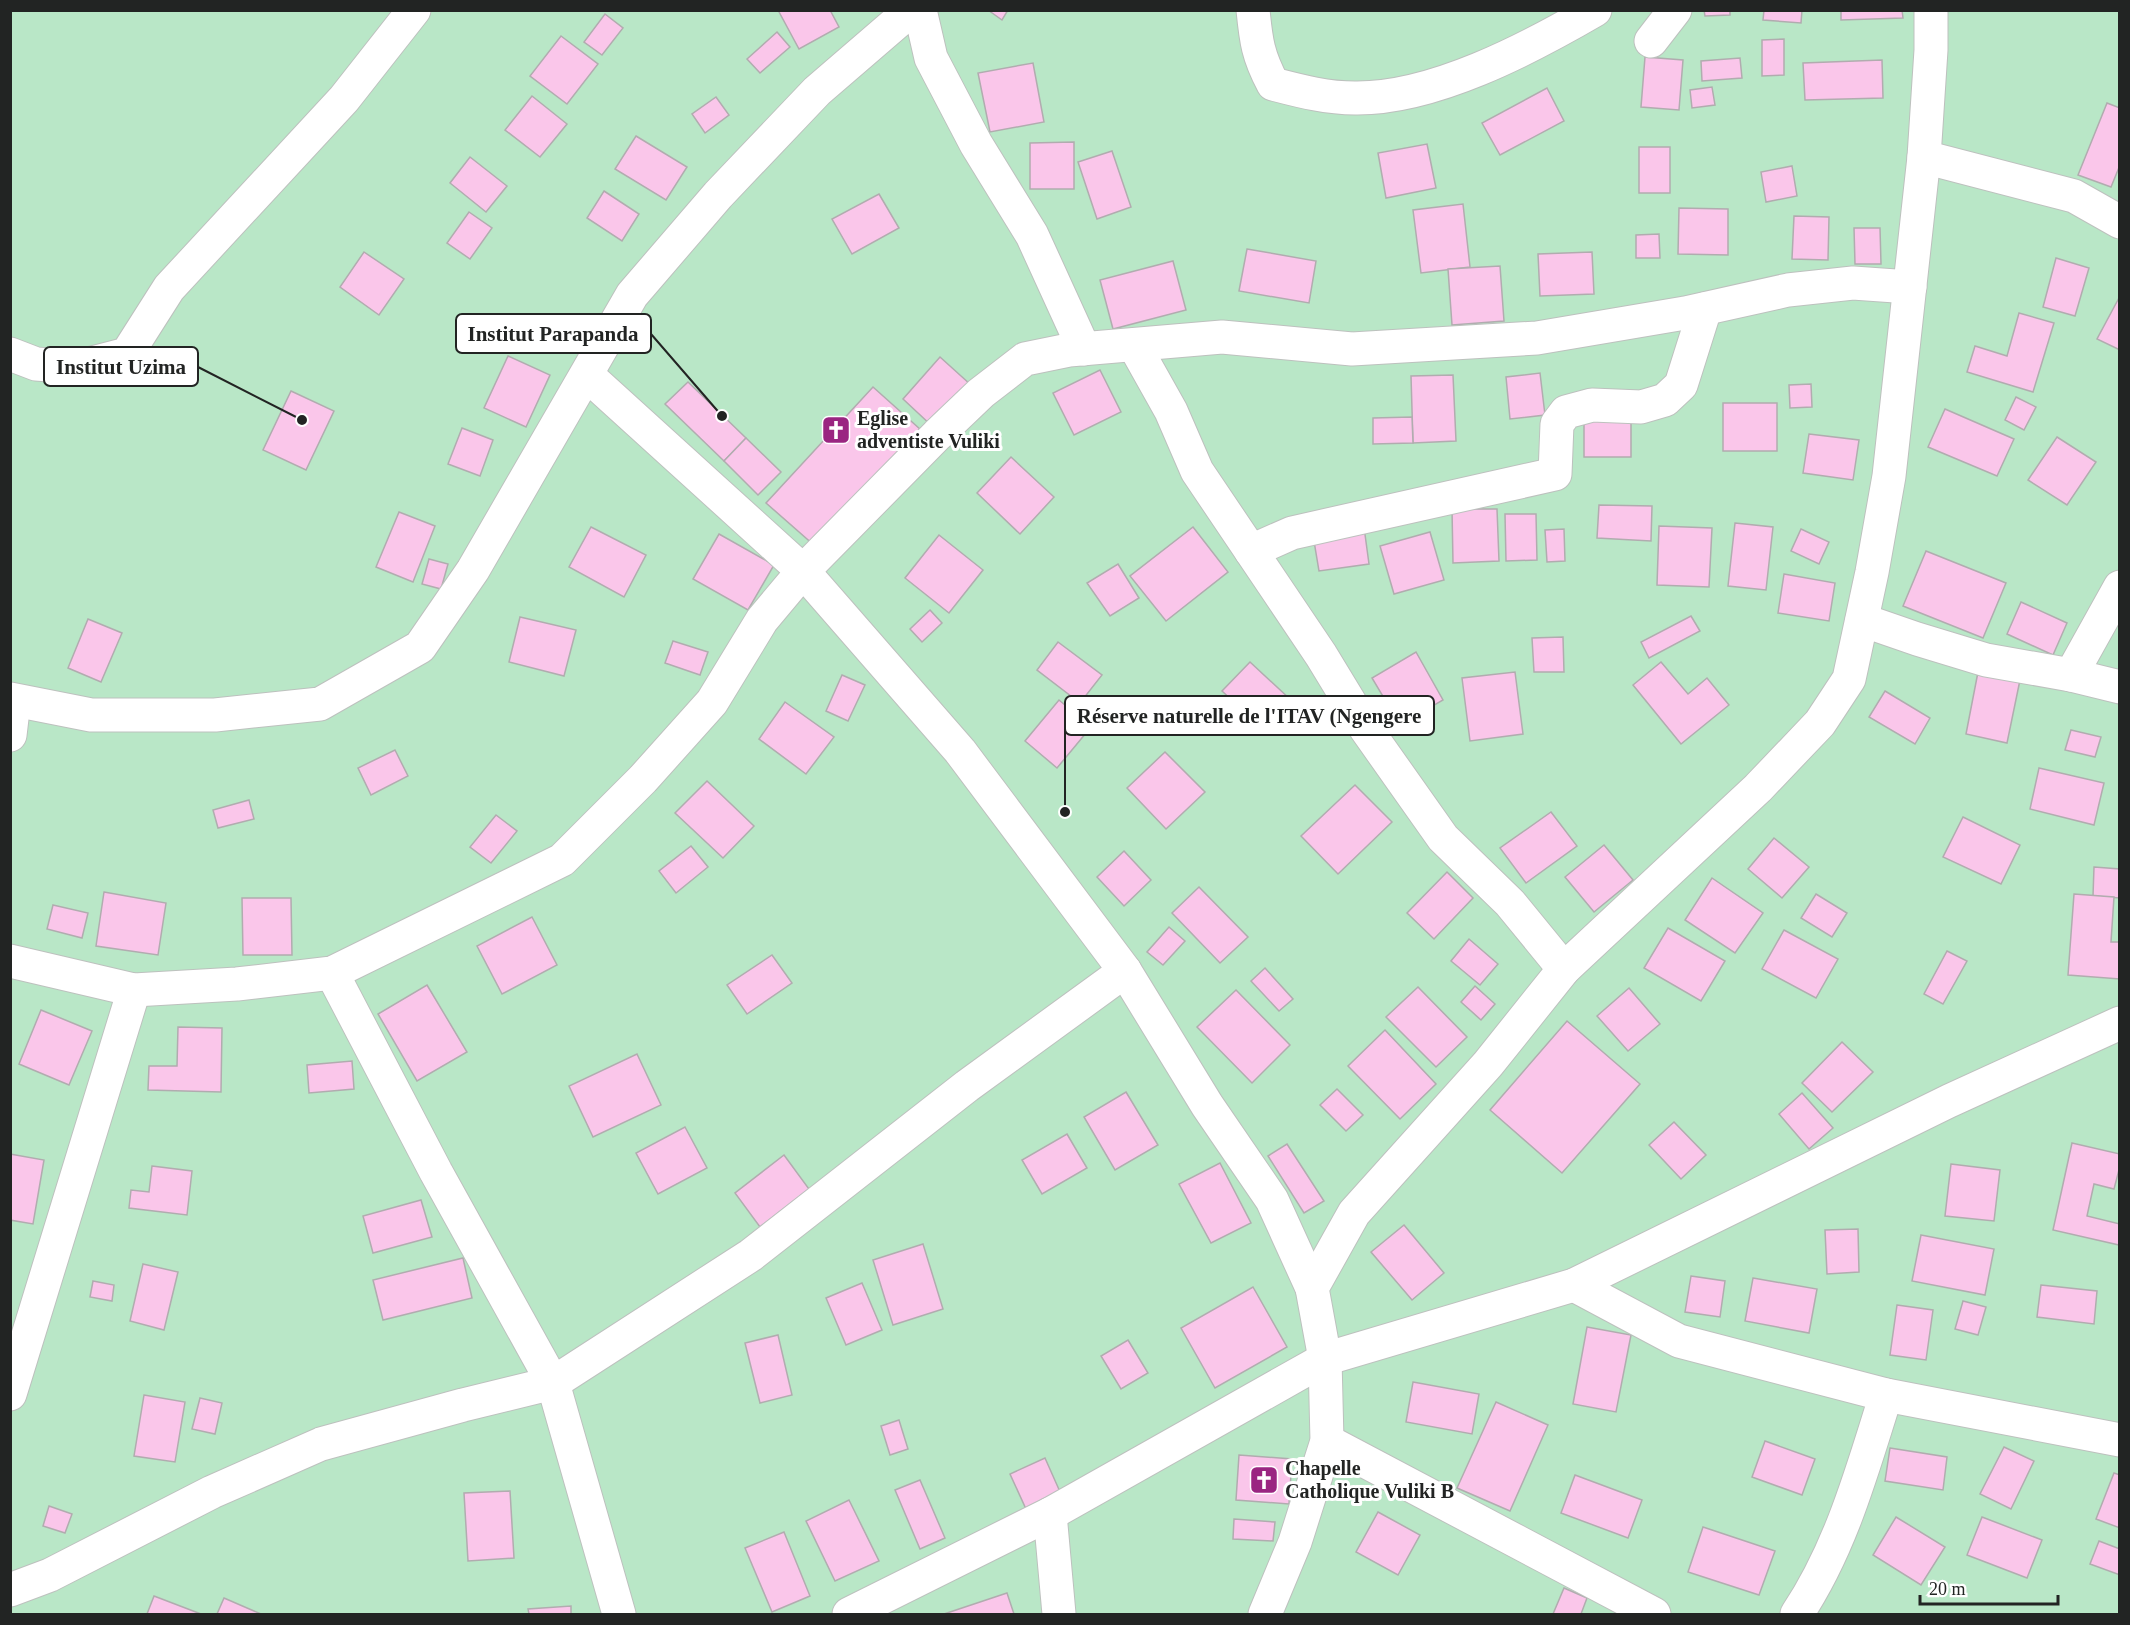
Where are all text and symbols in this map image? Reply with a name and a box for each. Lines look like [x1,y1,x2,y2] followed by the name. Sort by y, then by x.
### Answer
[456,314,651,353] callout: Institut Parapanda
[468,322,639,346] text: Institut Parapanda
[44,347,198,386] callout: Institut Uzima
[56,355,187,379] text: Institut Uzima
[857,407,1000,452] place label: Eglise adventiste Vuliki
[820,414,852,446] church icon: Eglise adventiste Vuliki
[1065,696,1434,735] callout: Réserve naturelle de l'ITAV (Ngengere
[1077,704,1421,728] text: Réserve naturelle de l'ITAV (Ngengere
[1285,1457,1454,1503] place label: Chapelle Catholique Vuliki B
[1248,1464,1280,1496] church icon: Chapelle Catholique Vuliki B
[1920,1568,2058,1606] scale bar
[1929,1579,1966,1599] text: 20 m

